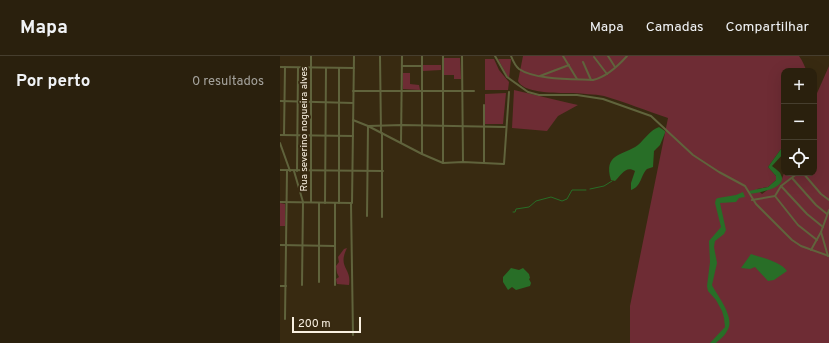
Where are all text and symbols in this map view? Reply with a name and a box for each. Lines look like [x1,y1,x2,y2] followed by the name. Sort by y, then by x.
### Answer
[20,16,68,40] text: Mapa
[590,19,624,36] text: Mapa
[646,19,704,36] text: Camadas
[726,19,809,36] text: Compartilhar
[298,66,311,192] street label: Rua severino nogueira alves
[781,68,817,176] map controls
[781,68,817,104] button: +
[16,71,90,93] text: Por perto
[192,74,264,90] text: 0 resultados
[781,104,817,140] button: −
[781,140,817,176] button: locate
[292,315,361,334] scale bar
[298,317,331,331] text: 200 m

